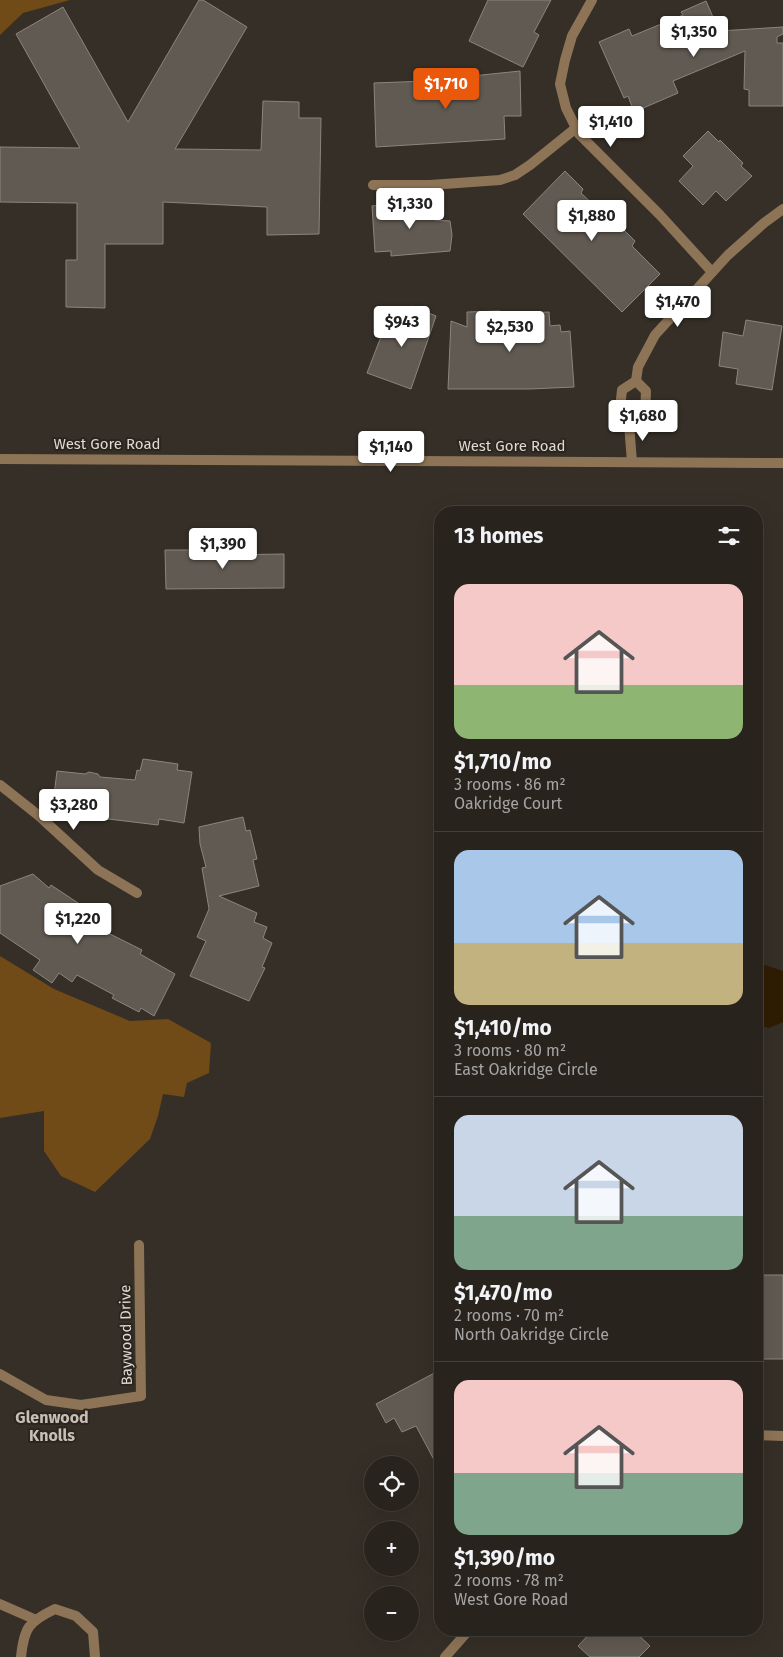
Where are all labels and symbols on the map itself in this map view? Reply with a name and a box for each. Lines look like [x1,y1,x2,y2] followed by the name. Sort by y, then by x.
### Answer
[653,15,735,58] pin: $1,350
[405,68,487,110] pin: $1,710
[570,106,652,148] pin: $1,410
[369,188,451,230] pin: $1,330
[551,200,633,242] pin: $1,880
[637,286,719,328] pin: $1,470
[372,306,432,348] pin: $943
[469,310,551,353] pin: $2,530
[602,400,684,442] pin: $1,680
[350,430,432,473] pin: $1,140
[53,435,161,453] street label: West Gore Road
[458,437,566,455] street label: West Gore Road
[182,528,264,570] pin: $1,390
[33,788,115,831] pin: $3,280
[37,902,119,945] pin: $1,220
[116,1284,136,1386] street label: Baywood Drive
[15,1408,89,1445] district label: Glenwood Knolls

